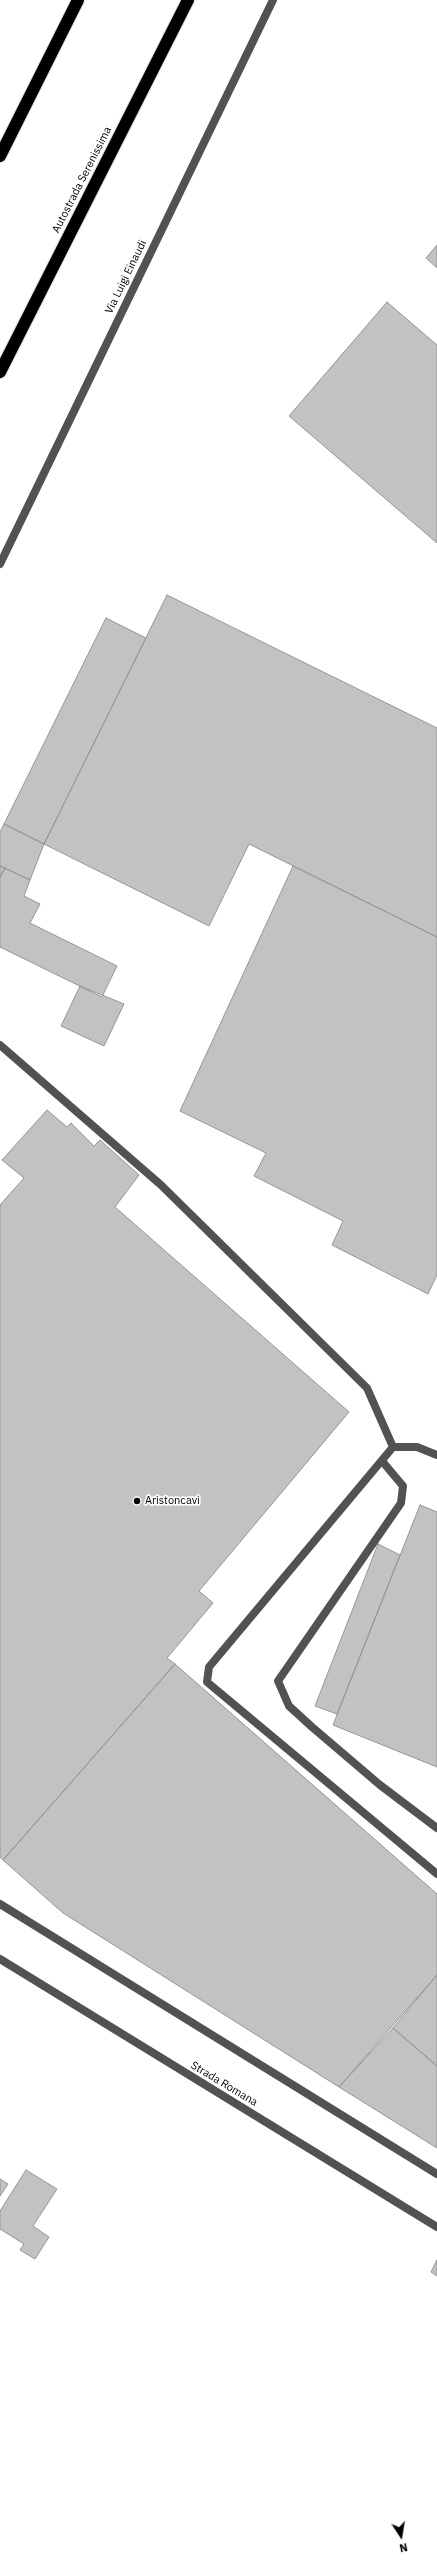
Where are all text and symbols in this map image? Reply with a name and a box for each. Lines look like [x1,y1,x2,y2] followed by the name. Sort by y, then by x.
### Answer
[49,125,115,235] street label: Autostrada Serenissima
[103,238,149,316] street label: Via Luigi Einaudi
[145,1494,200,1508] place label: Aristoncavi
[132,1496,142,1506] marker: Aristoncavi
[188,2059,260,2109] street label: Strada Romana
[381,2516,421,2556] north arrow
[398,2540,409,2555] text: N

